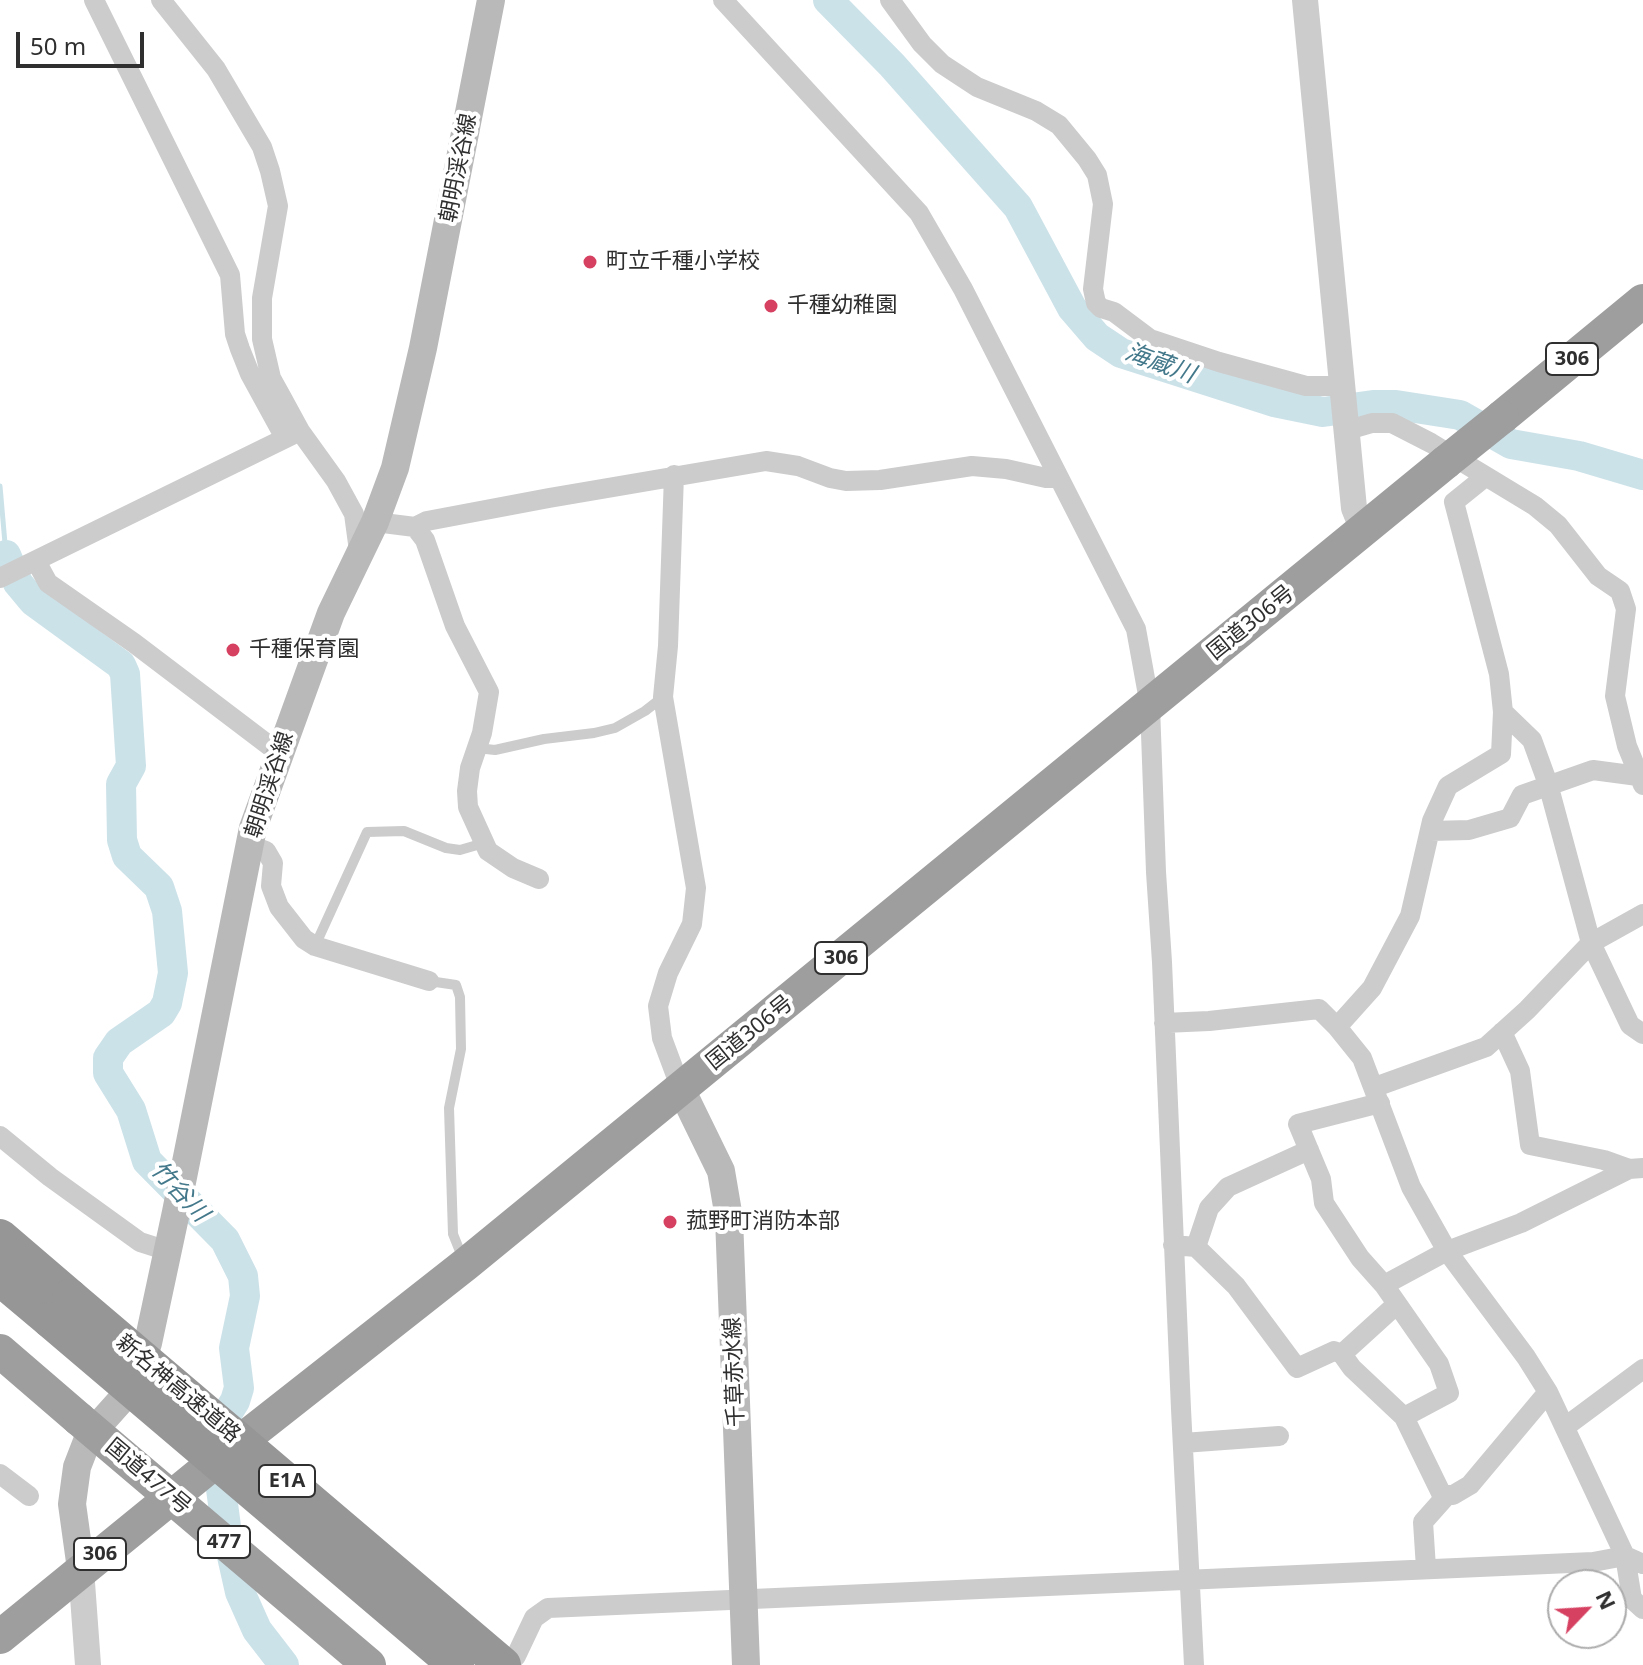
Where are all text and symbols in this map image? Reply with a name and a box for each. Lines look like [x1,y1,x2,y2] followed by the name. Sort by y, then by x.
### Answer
[20,16,148,66] scale bar
[30,29,86,62] text: 50 m
[436,111,482,225] street label: 朝明渓谷線
[606,249,760,275] place label: 町立千種小学校
[581,253,599,271] marker: 町立千種小学校
[787,293,897,319] place label: 千種幼稚園
[762,297,780,315] marker: 千種幼稚園
[1121,338,1199,390] water label: 海蔵川
[1546,343,1598,375] road number: 306
[1202,580,1300,666] street label: 国道306号
[249,637,359,663] place label: 千種保育園
[224,641,242,659] marker: 千種保育園
[240,729,300,841] street label: 朝明渓谷線
[815,942,867,974] road number: 306
[701,990,799,1076] street label: 国道306号
[144,1156,214,1228] water label: 竹谷川
[686,1209,840,1235] place label: 菰野町消防本部
[661,1213,679,1231] marker: 菰野町消防本部
[720,1317,750,1427] street label: 千草赤水線
[111,1329,245,1449] street label: 新名神高速道路
[100,1434,196,1520] street label: 国道477号
[259,1465,315,1497] road number: E1A
[198,1526,250,1558] road number: 477
[74,1538,126,1570] road number: 306
[1547,1569,1627,1649] north arrow
[1590,1585,1624,1614] text: N

